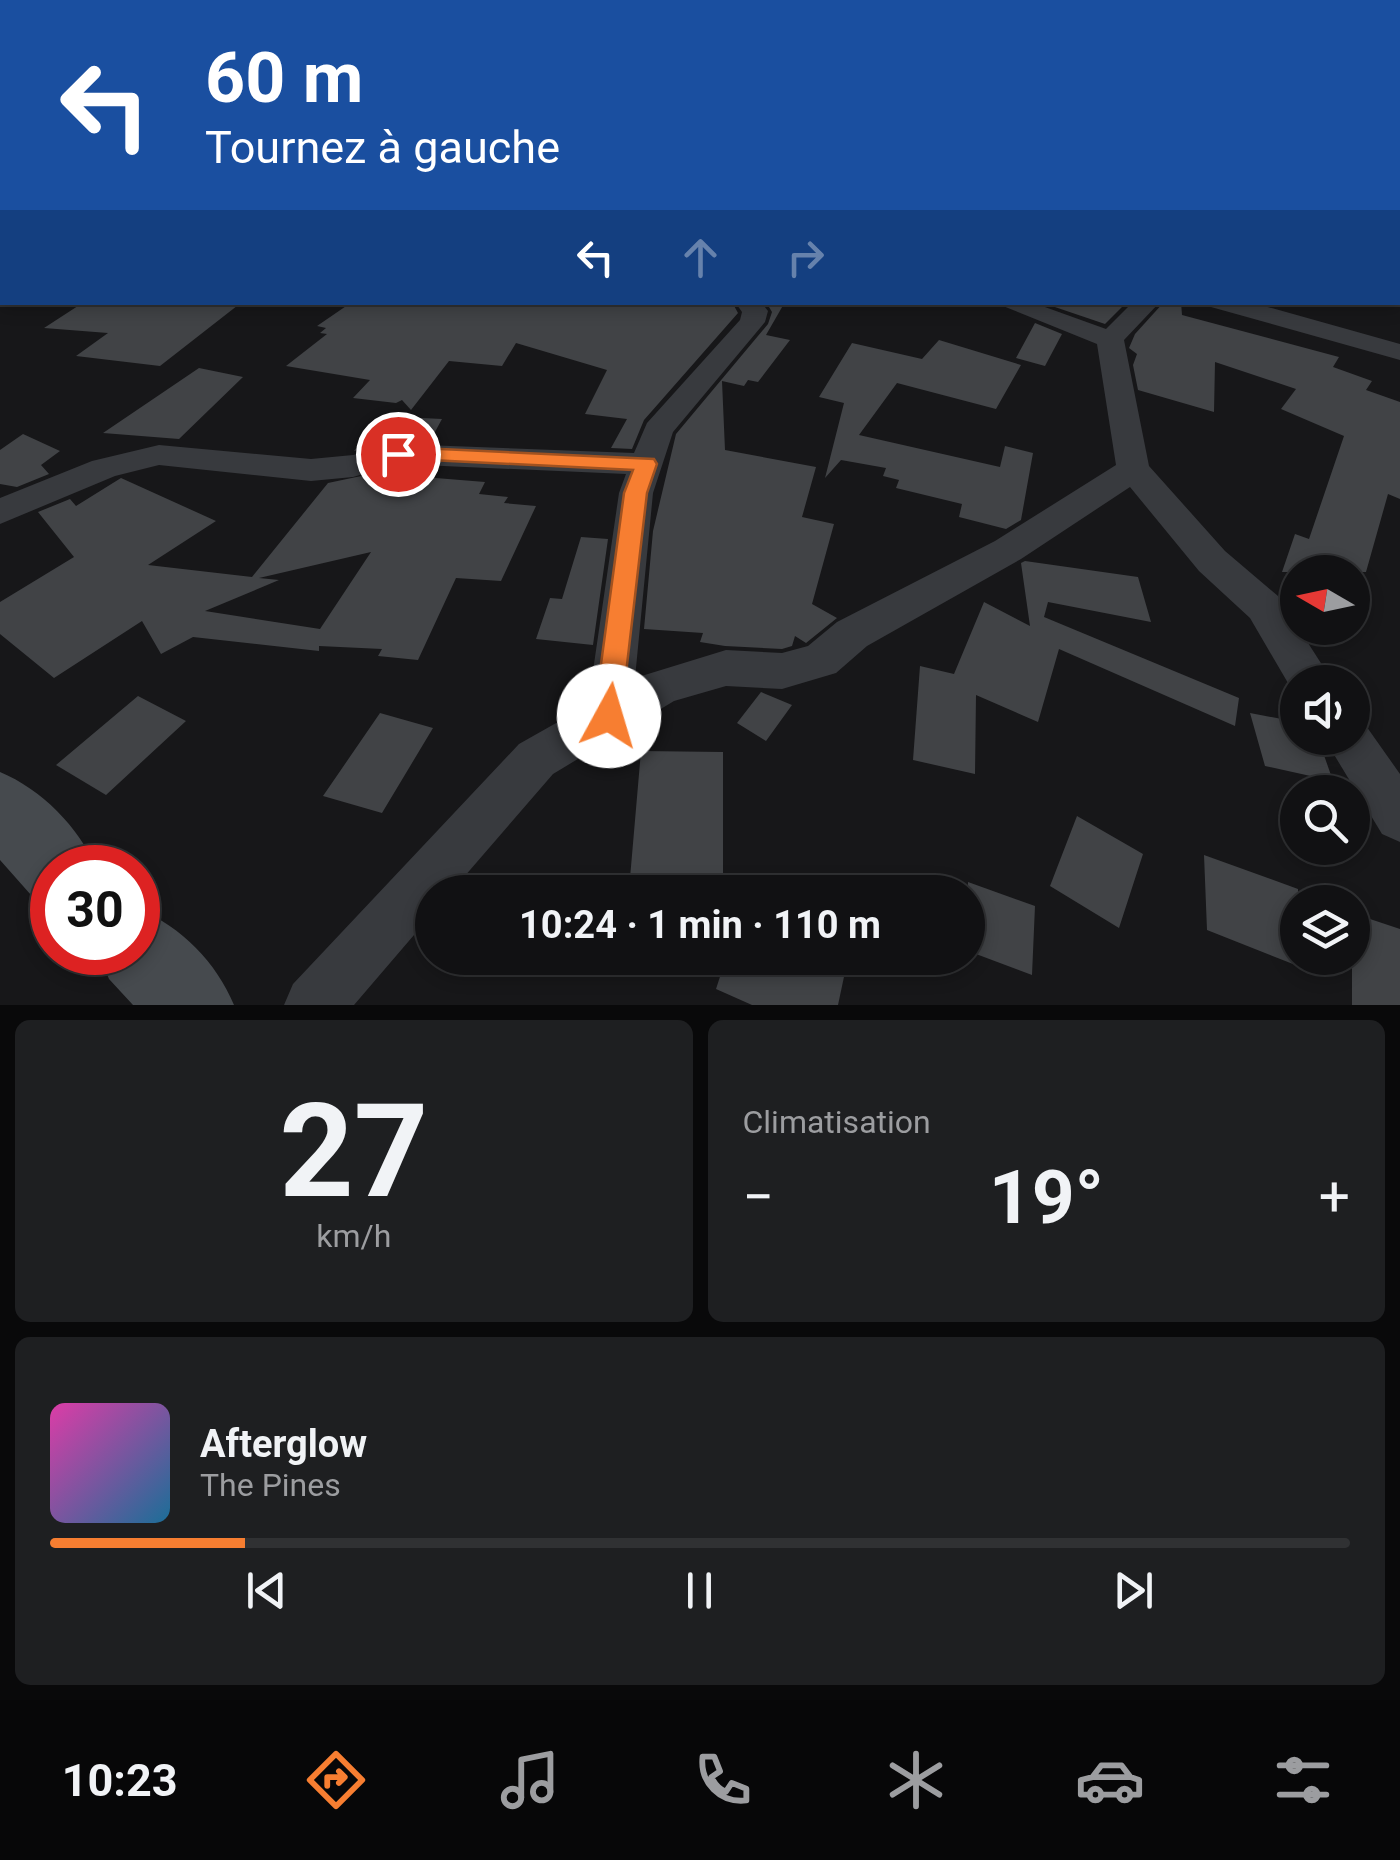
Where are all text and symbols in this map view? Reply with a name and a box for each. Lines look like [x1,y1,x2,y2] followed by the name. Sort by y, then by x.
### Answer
[205,37,363,119] text: 60 m
[40,40,170,170] icon: left
[205,121,560,174] text: Tournez à gauche
[568,230,623,285] icon: left
[673,230,728,285] icon: ahead
[778,230,833,285] icon: right
[356,412,441,497] pin
[371,427,426,482] icon: arrive
[1280,555,1370,645] north arrow
[1280,555,1370,975] map controls
[557,664,661,768] position arrow
[1280,665,1370,755] button: sound
[1280,775,1370,865] button: search
[30,845,160,975] speed limit sign: 30
[1280,885,1370,975] button: layers
[519,903,881,947] text: 10:24 · 1 min · 110 m
[279,1075,428,1228] text: 27
[743,1103,931,1141] text: Climatisation
[989,1153,1104,1241] text: 19°
[743,1165,774,1229] text: −
[1319,1165,1350,1229] text: +
[316,1217,391,1255] text: km/h
[200,1422,367,1466] text: Afterglow
[200,1466,341,1504] text: The Pines
[239,1563,294,1618] icon: previous
[672,1563,727,1618] icon: pause
[1106,1563,1161,1618] icon: next
[301,1745,371,1815] icon: directions
[495,1745,565,1815] icon: music
[688,1745,758,1815] icon: phone
[881,1745,951,1815] icon: climate
[1075,1745,1145,1815] icon: car
[1268,1745,1338,1815] icon: filters
[62,1754,178,1807] text: 10:23

